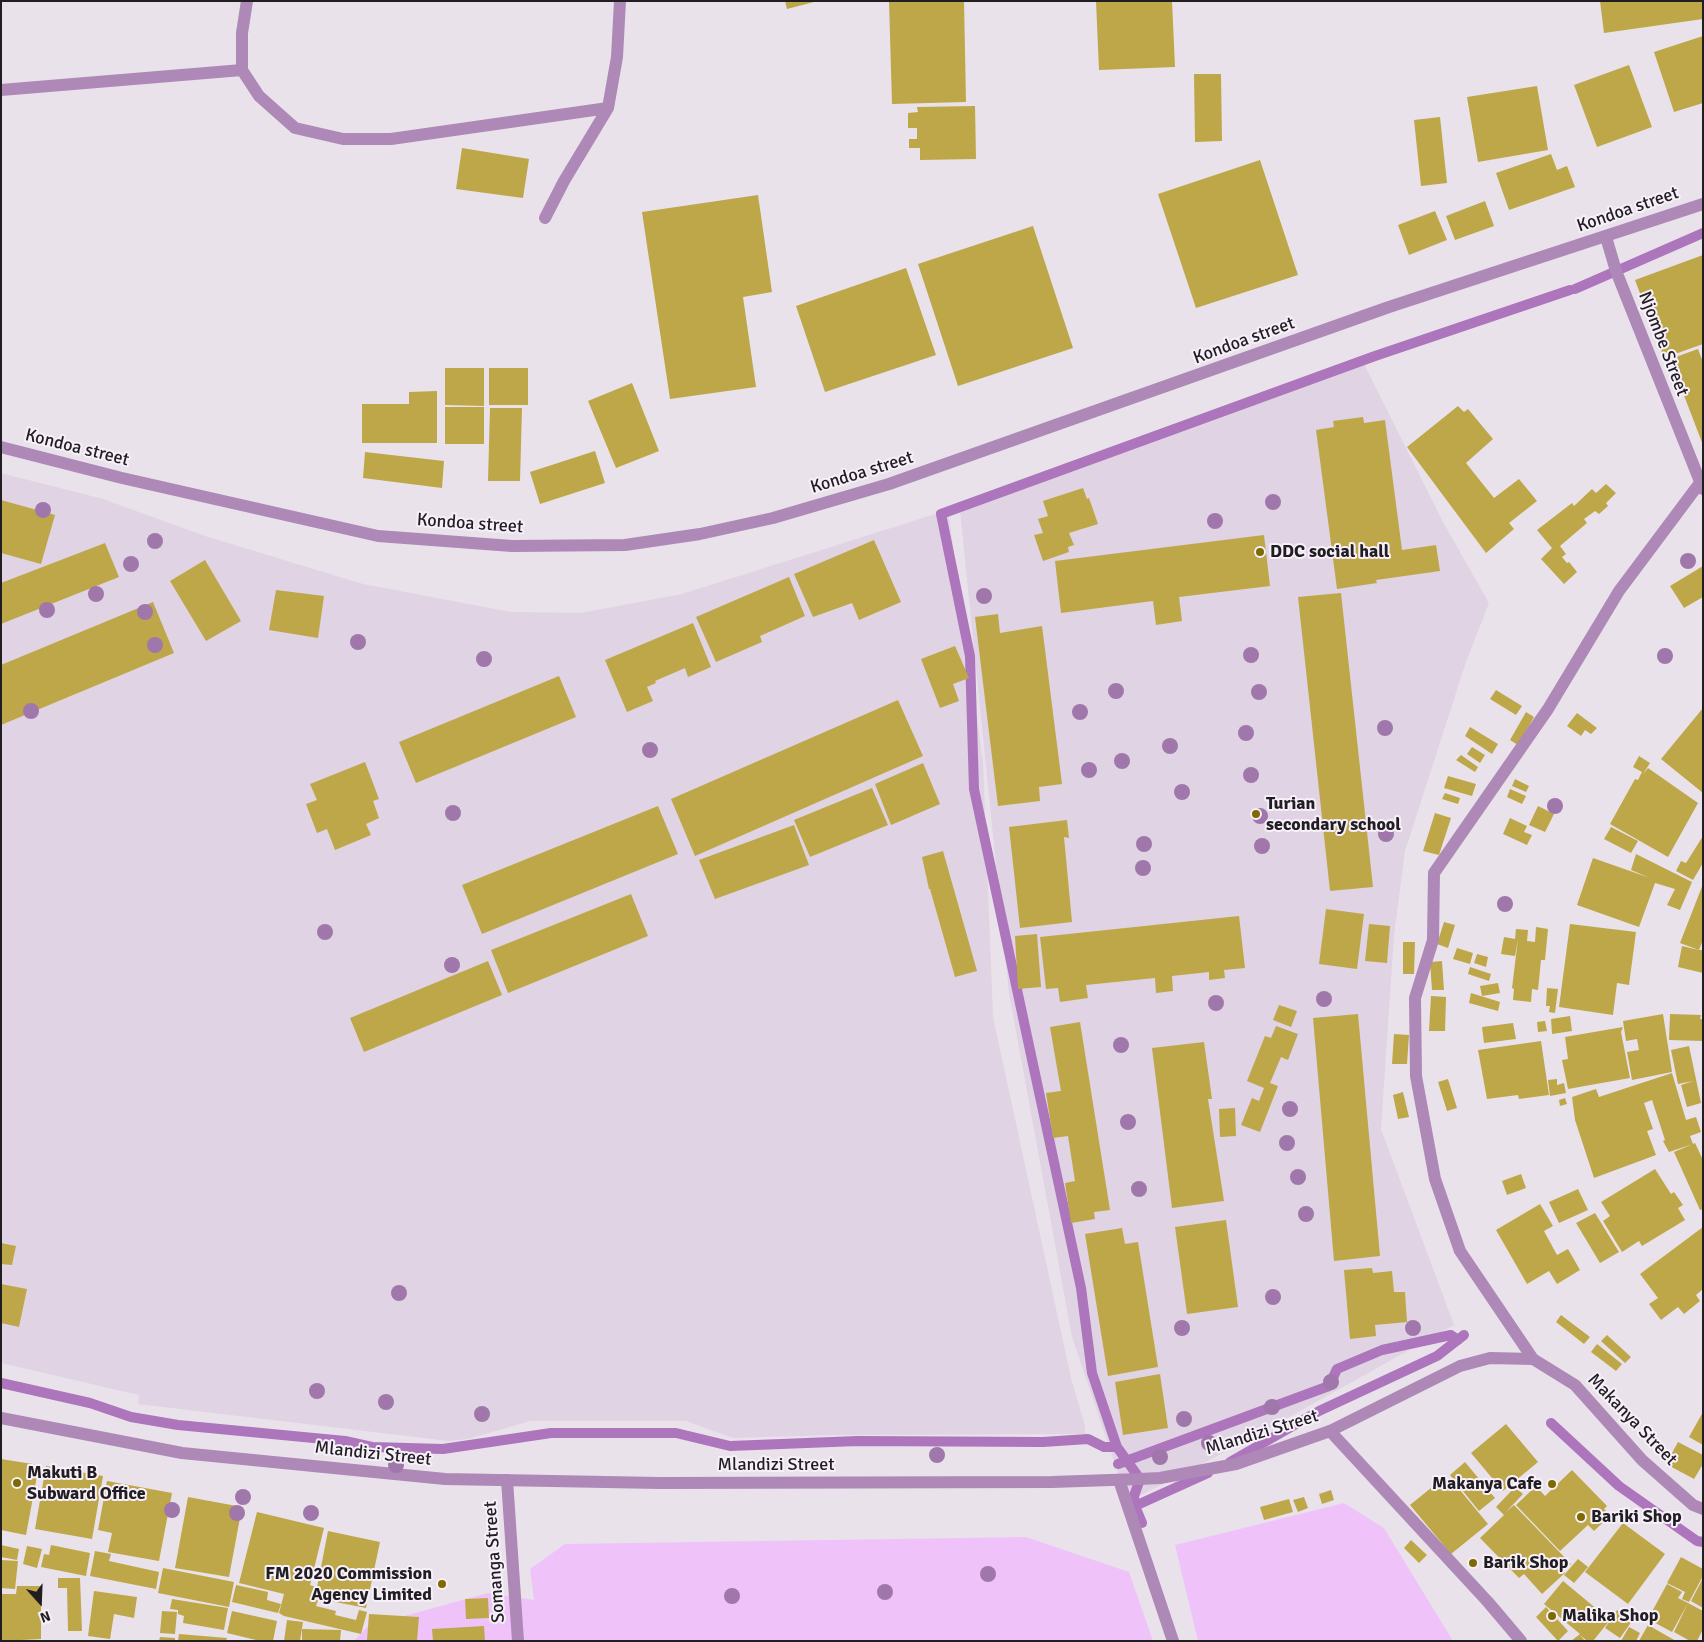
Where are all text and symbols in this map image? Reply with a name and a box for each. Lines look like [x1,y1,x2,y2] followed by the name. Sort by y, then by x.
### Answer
[1574,182,1682,238] street label: Kondoa street
[1633,289,1693,399] street label: Njombe Street
[1190,313,1298,369] street label: Kondoa street
[23,425,131,471] street label: Kondoa street
[808,447,916,499] street label: Kondoa street
[416,510,524,538] street label: Kondoa street
[1270,541,1389,563] place label: DDC social hall
[1254,546,1266,558] marker: DDC social hall
[1266,793,1401,836] place label: Turian secondary school
[1250,808,1262,820] marker: Turian secondary school
[1583,1370,1681,1470] street label: Makanya Street
[1203,1406,1321,1460] street label: Mlandizi Street
[314,1437,432,1471] street label: Mlandizi Street
[718,1454,834,1476] street label: Mlandizi Street
[27,1462,146,1505] place label: Makuti B Subward Office
[1432,1473,1542,1495] place label: Makanya Cafe
[11,1477,23,1489] marker: Makuti B Subward Office
[1546,1478,1558,1490] marker: Makanya Cafe
[480,1500,510,1624] street label: Somanga Street
[1591,1506,1682,1528] place label: Bariki Shop
[1575,1511,1587,1523] marker: Bariki Shop
[1483,1552,1568,1574] place label: Barik Shop
[1467,1557,1479,1569] marker: Barik Shop
[265,1563,432,1606] place label: FM 2020 Commission Agency Limited
[15,1577,65,1627] north arrow
[436,1578,448,1590] marker: FM 2020 Commission Agency Limited
[1562,1605,1658,1627] place label: Malika Shop
[38,1607,53,1626] text: N
[1546,1610,1558,1622] marker: Malika Shop

